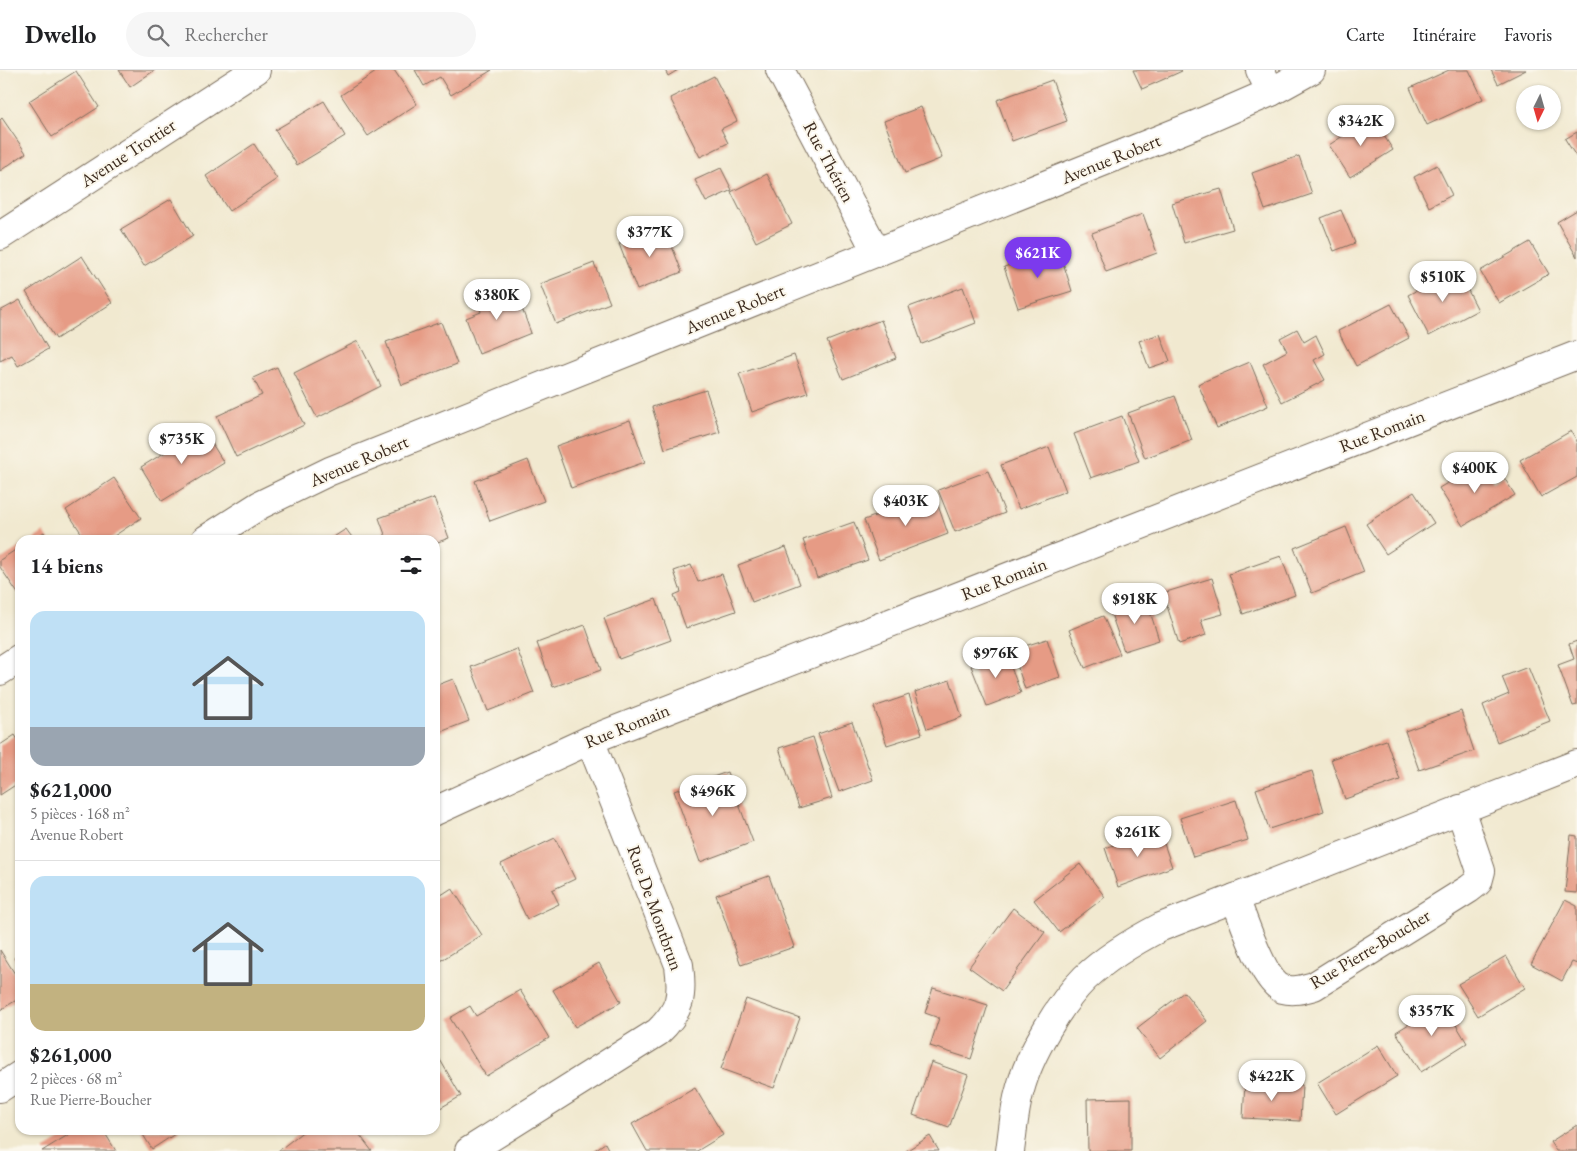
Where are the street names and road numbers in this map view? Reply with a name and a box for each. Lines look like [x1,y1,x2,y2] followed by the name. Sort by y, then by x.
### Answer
[75,113,180,193] street label: Avenue Trottier
[799,117,861,207] street label: Rue Thérien
[1057,128,1164,189] street label: Avenue Robert
[681,278,788,339] street label: Avenue Robert
[1336,404,1428,457] street label: Rue Romain
[305,429,412,492] street label: Avenue Robert
[958,552,1050,605] street label: Rue Romain
[581,698,673,753] street label: Rue Romain
[622,842,689,974] street label: Rue De Montbrun
[1305,903,1434,994] street label: Rue Pierre-Boucher

